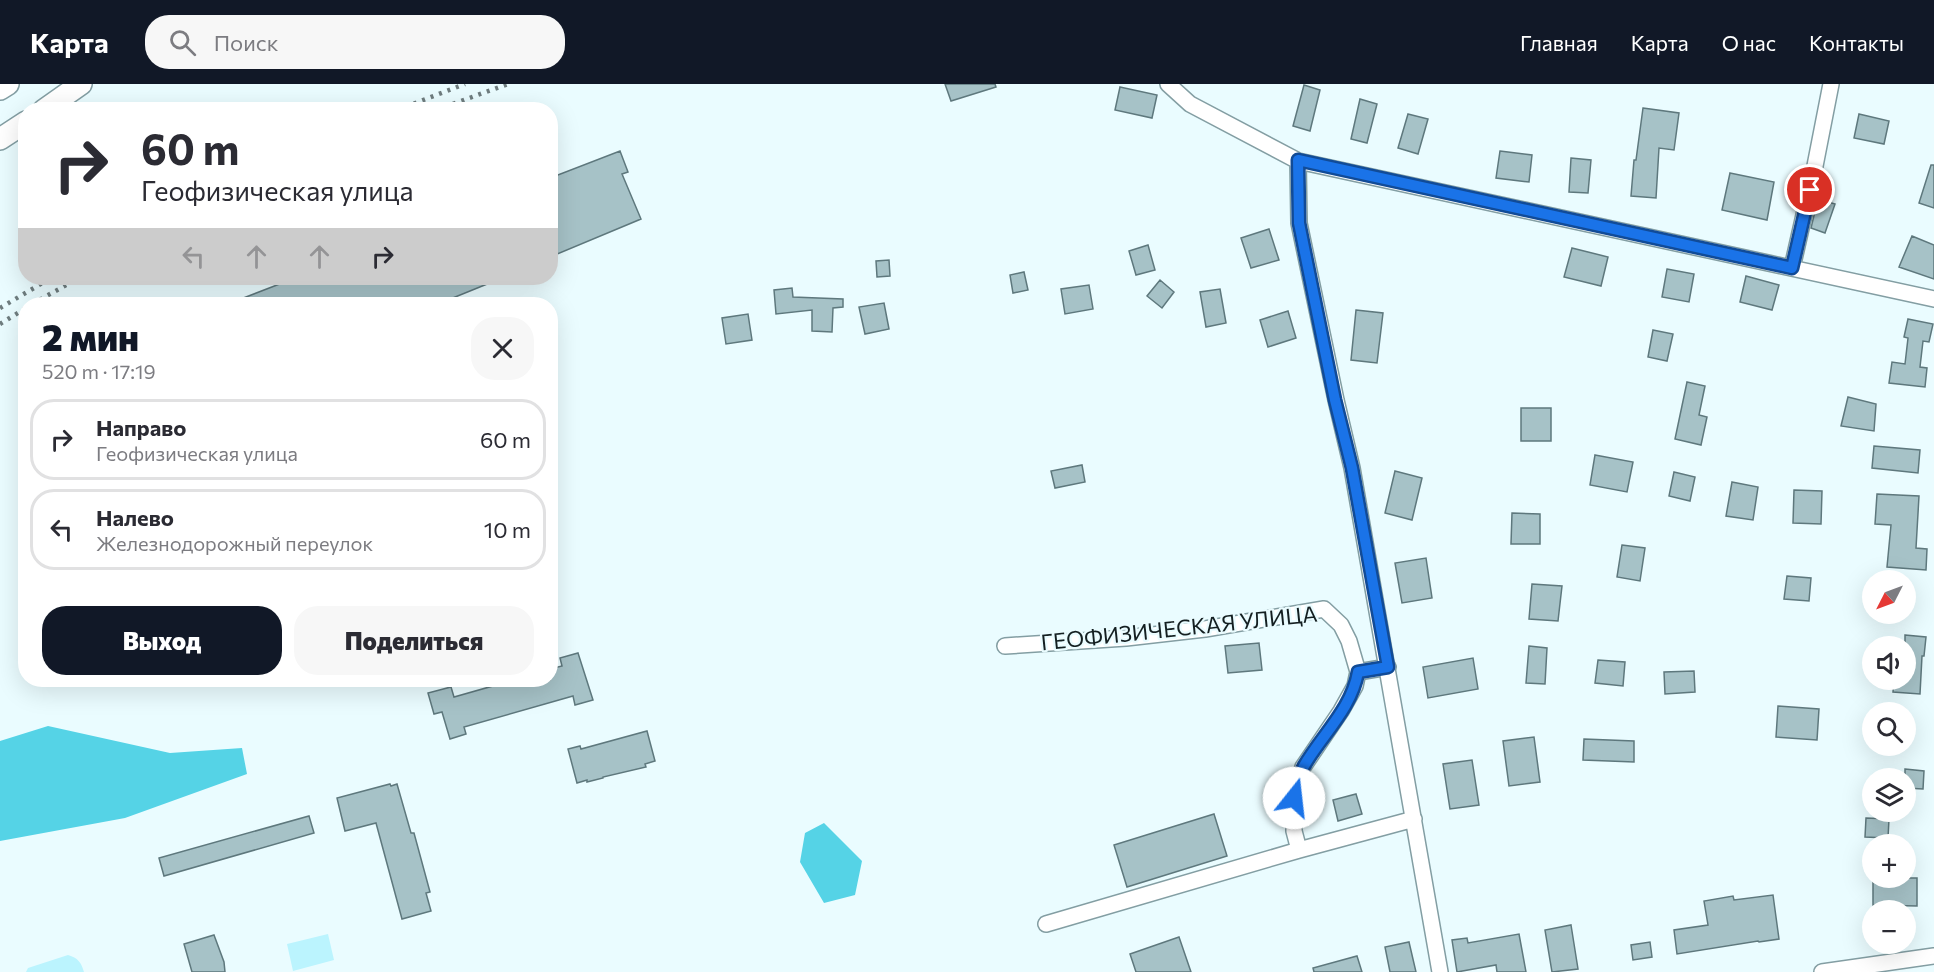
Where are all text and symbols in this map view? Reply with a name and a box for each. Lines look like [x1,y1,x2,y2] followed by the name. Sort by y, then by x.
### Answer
[145,15,565,69] search box
[30,25,109,59] text: Карта
[166,26,199,59] icon: search
[214,29,278,56] text: Поиск
[1520,30,1598,55] text: Главная
[1631,30,1689,55] text: Карта
[1722,30,1776,55] text: О нас
[1809,30,1904,55] text: Контакты
[141,122,240,174] text: 60 m
[42,126,120,204] icon: right
[1784,164,1835,215] pin
[1793,173,1826,206] icon: arrive
[141,174,413,207] text: Геофизическая улица
[177,240,210,273] icon: left
[240,240,273,273] icon: ahead
[303,240,336,273] icon: ahead
[366,240,399,273] icon: right
[42,314,139,358] text: 2 мин
[471,317,534,380] button: close
[42,359,156,383] text: 520 m · 17:19
[96,414,186,441] text: Направо
[45,423,78,456] icon: right
[480,426,531,453] text: 60 m
[96,441,298,465] text: Геофизическая улица
[96,504,174,531] text: Налево
[45,513,78,546] icon: left
[484,516,531,543] text: 10 m
[96,531,373,555] text: Железнодорожный переулок
[1862,570,1916,624] north arrow
[1862,570,1916,954] map controls
[1039,600,1319,655] street label: ГЕОФИЗИЧЕСКАЯ УЛИЦА
[42,606,282,675] button: Выход
[294,606,534,675] button: Поделиться
[1862,636,1916,690] button: sound
[1862,702,1916,756] button: search
[1262,766,1326,830] position arrow
[1862,768,1916,822] button: layers
[1862,834,1916,888] button: +
[1862,900,1916,954] button: −

